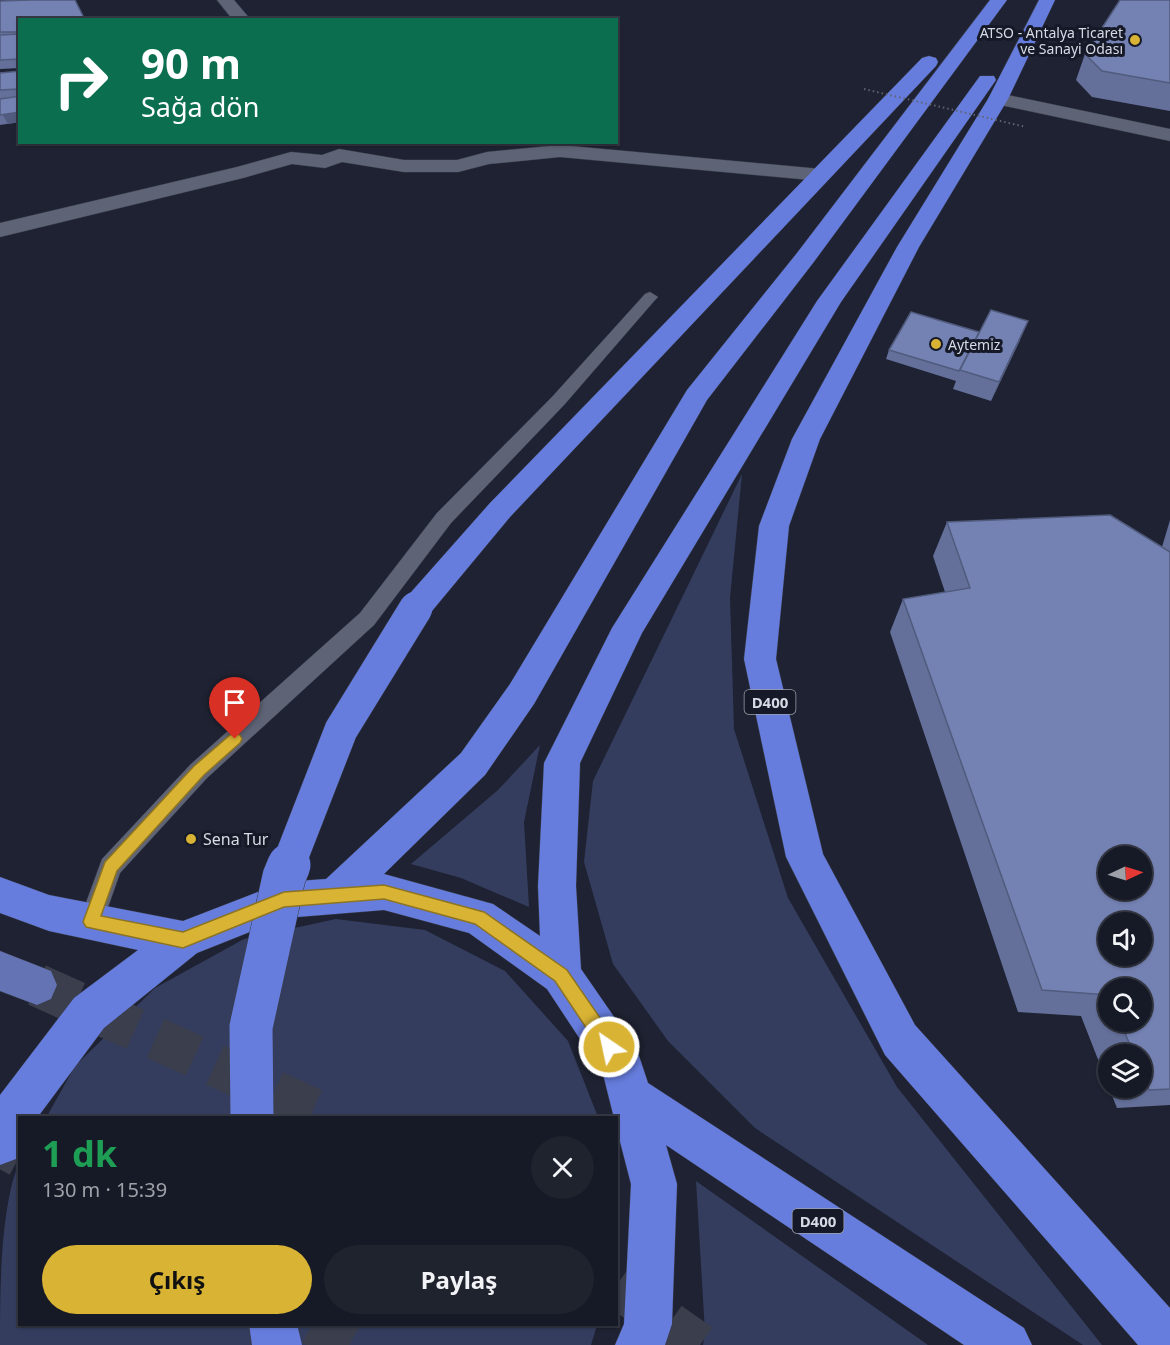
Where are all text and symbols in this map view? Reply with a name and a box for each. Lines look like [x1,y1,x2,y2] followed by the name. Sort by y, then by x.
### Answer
[980,23,1123,58] place label: ATSO - Antalya Ticaret ve Sanayi Odası
[1128,33,1142,47] marker: ATSO - Antalya Ticaret ve Sanayi Odası
[141,34,241,91] text: 90 m
[42,42,120,120] icon: right
[141,88,259,125] text: Sağa dön
[948,335,1001,354] place label: Aytemiz
[929,337,943,351] marker: Aytemiz
[209,677,260,739] pin
[218,686,251,719] icon: arrive
[744,690,796,714] road number: D400
[203,828,269,850] place label: Sena Tur
[184,832,198,846] marker: Sena Tur
[1098,846,1152,900] north arrow
[1098,846,1152,1098] map controls
[1098,912,1152,966] button: sound
[1098,978,1152,1032] button: search
[577,1015,641,1079] position arrow
[1098,1044,1152,1098] button: layers
[42,1129,117,1178] text: 1 dk
[531,1136,594,1199] button: close
[42,1176,167,1203] text: 130 m · 15:39
[792,1209,844,1233] road number: D400
[42,1245,312,1314] button: Çıkış
[324,1245,594,1314] button: Paylaş

